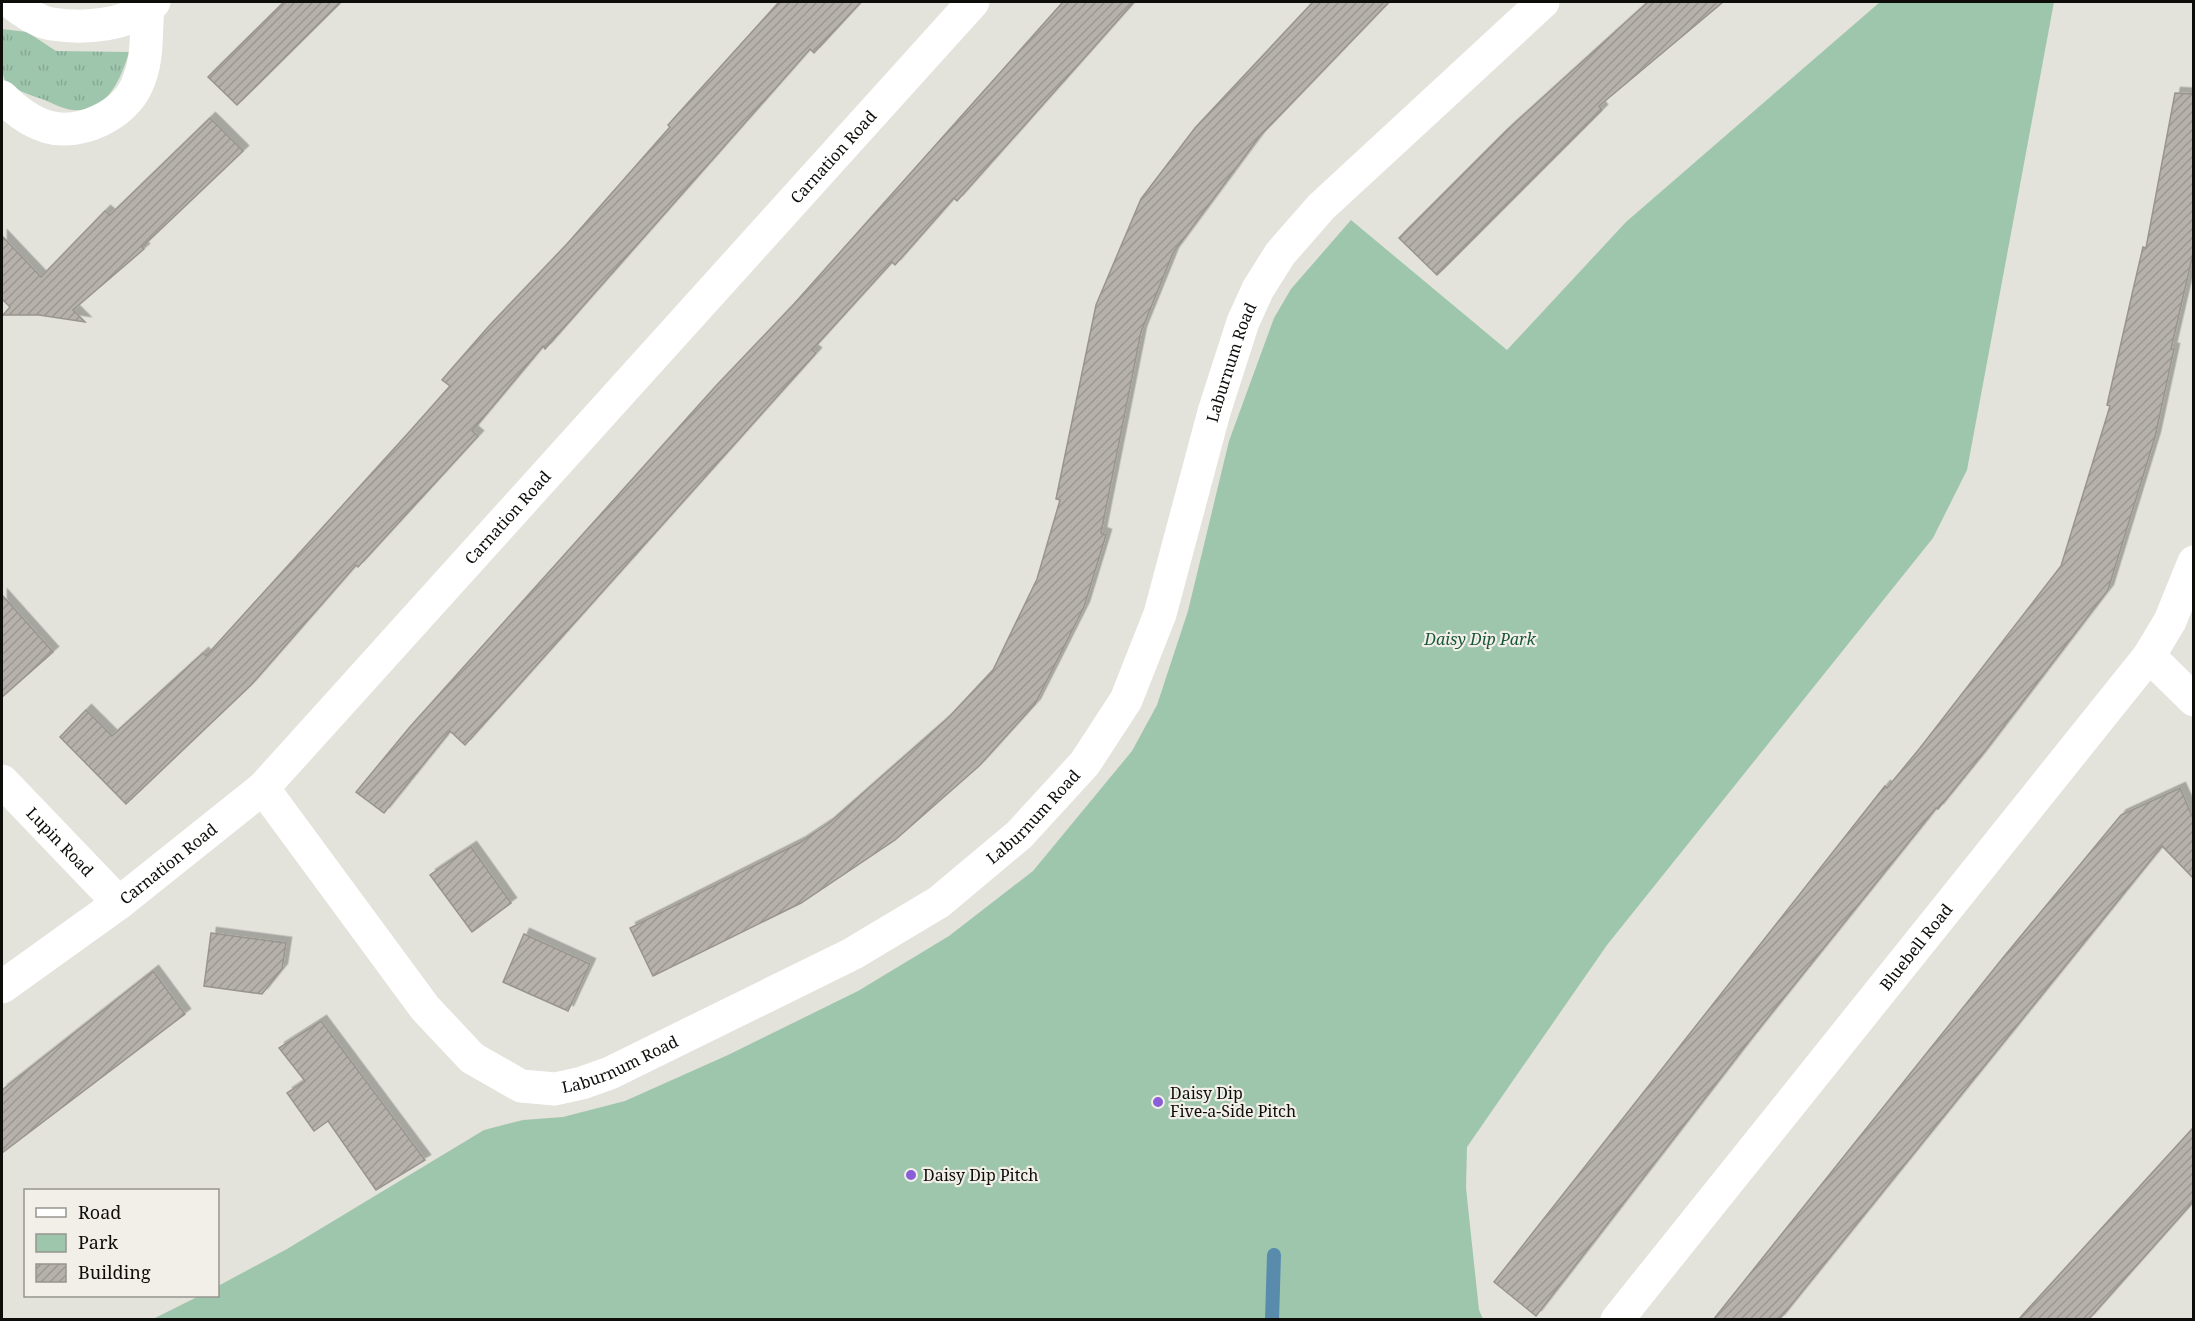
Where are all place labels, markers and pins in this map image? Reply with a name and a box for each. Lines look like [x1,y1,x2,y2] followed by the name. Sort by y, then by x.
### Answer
[1170,1082,1296,1122] place label: Daisy Dip Five-a-Side Pitch
[1151,1095,1165,1109] marker: Daisy Dip Five-a-Side Pitch
[923,1164,1038,1186] place label: Daisy Dip Pitch
[904,1168,918,1182] marker: Daisy Dip Pitch

